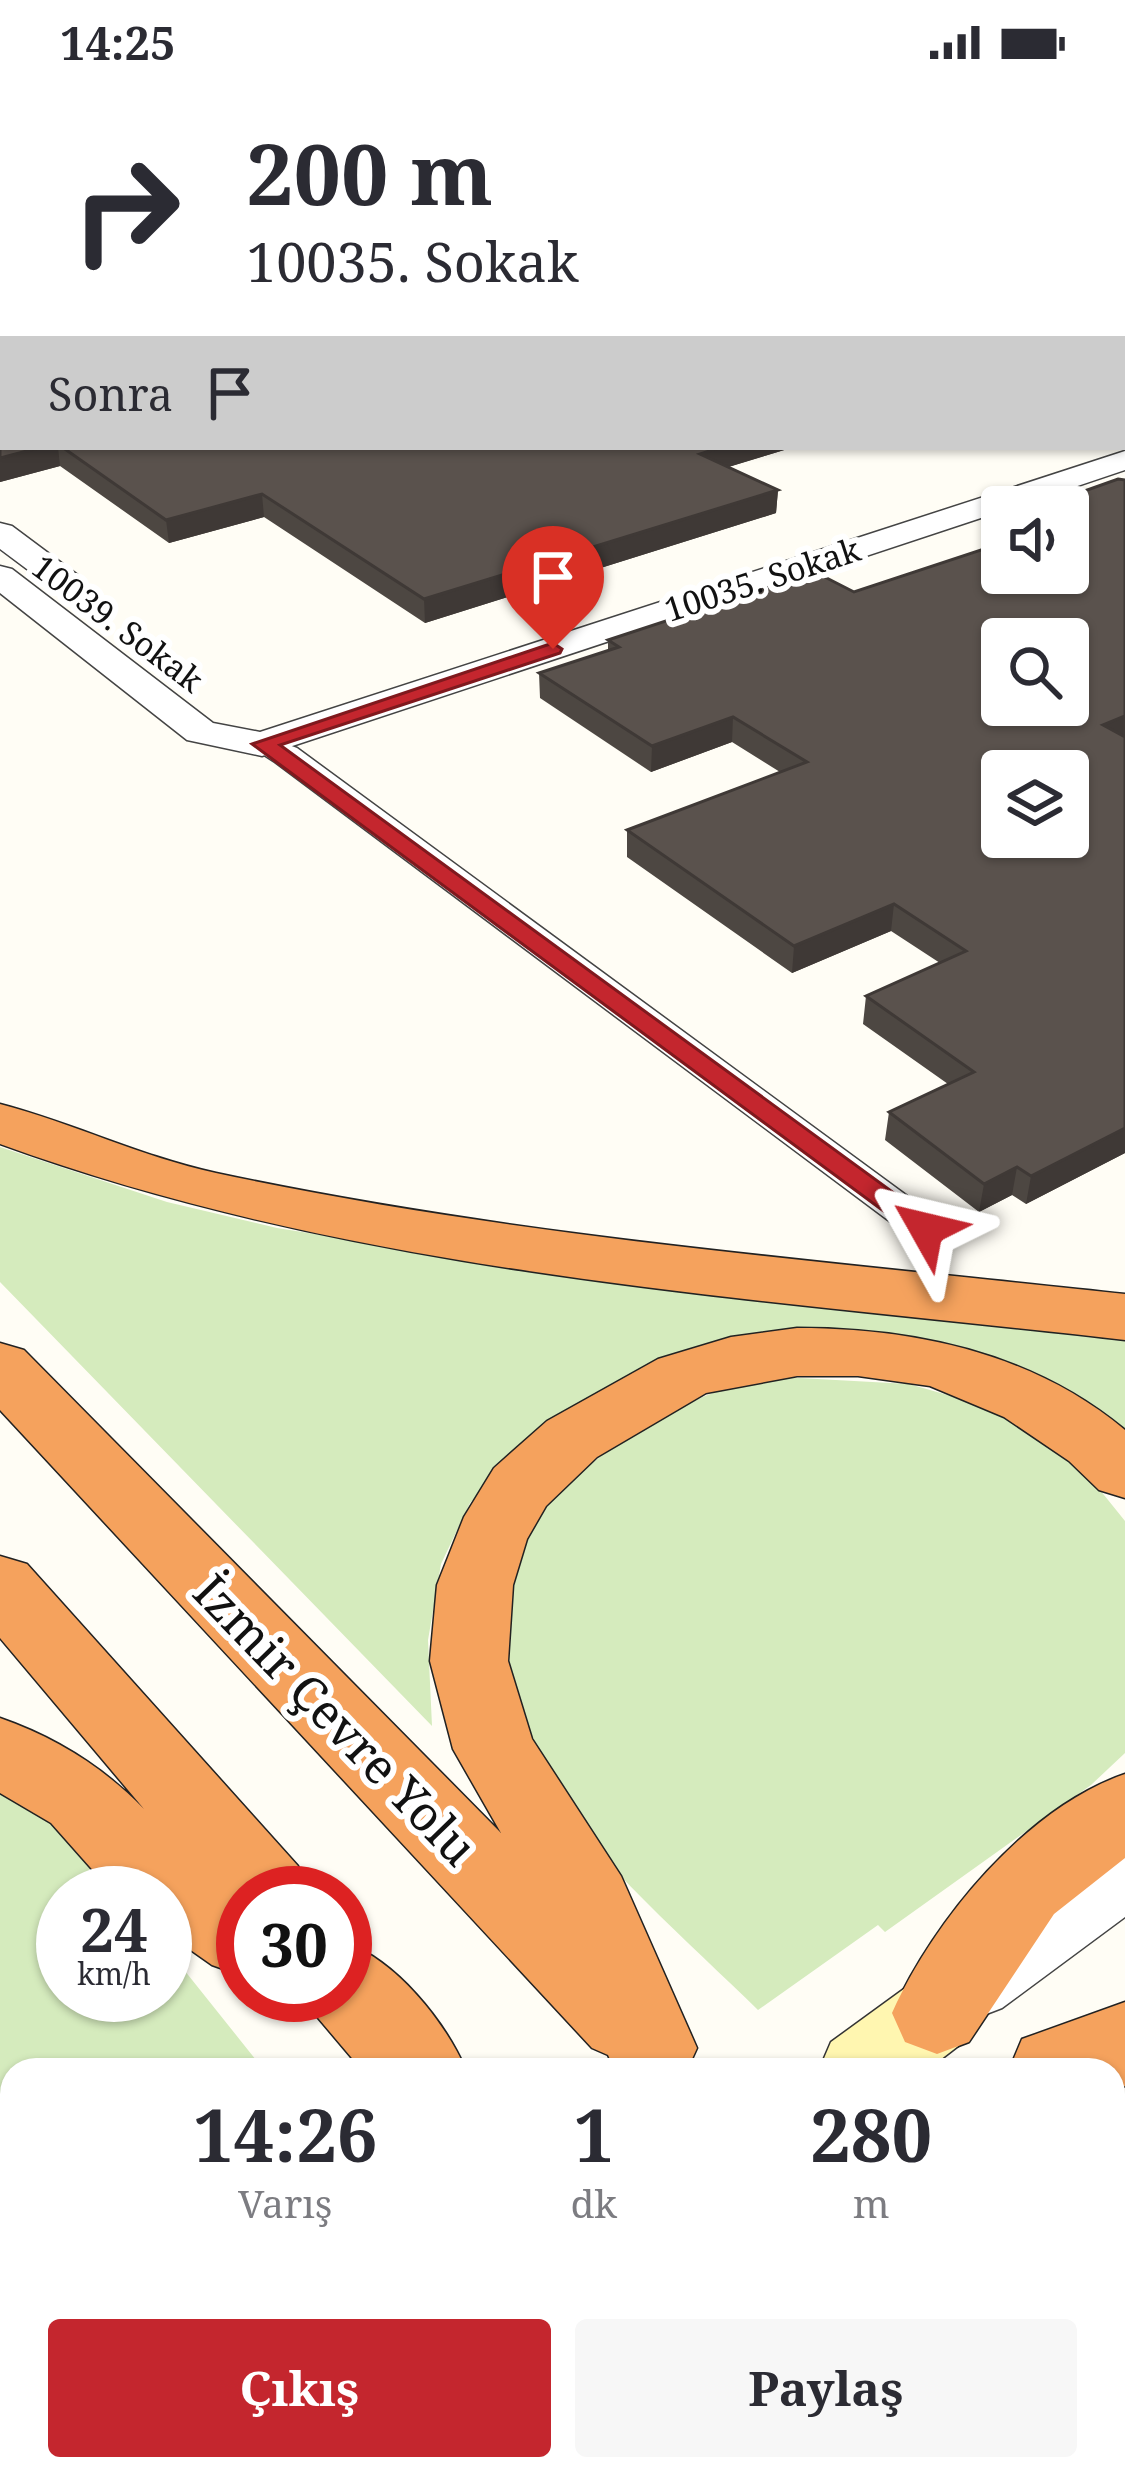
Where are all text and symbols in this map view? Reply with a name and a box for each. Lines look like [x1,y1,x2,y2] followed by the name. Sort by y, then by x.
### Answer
[60,12,175,73] text: 14:25
[246,115,493,230] text: 200 m
[48,132,204,288] icon: right
[246,224,579,298] text: 10035. Sokak
[197,360,263,426] icon: arrive
[48,363,173,424] text: Sonra
[981,486,1089,858] map controls
[981,486,1089,594] button: sound
[502,526,604,649] pin
[658,526,866,632] street label: 10035. Sokak
[23,544,213,703] street label: 10039. Sokak
[520,544,586,610] icon: arrive
[981,618,1089,726] button: search
[981,750,1089,858] button: layers
[863,1166,989,1292] position arrow
[180,1559,492,1879] street label: İzmir Çevre Yolu
[216,1866,372,2022] speed limit sign: 30
[80,1888,148,1970] text: 24
[77,1953,151,1994] text: km/h
[193,2085,378,2183] text: 14:26
[573,2085,614,2183] text: 1
[810,2085,932,2183] text: 280
[238,2176,332,2229] text: Varış
[570,2176,617,2229] text: dk
[853,2176,890,2229] text: m
[48,2319,551,2457] button: Çıkış
[575,2319,1077,2457] button: Paylaş

